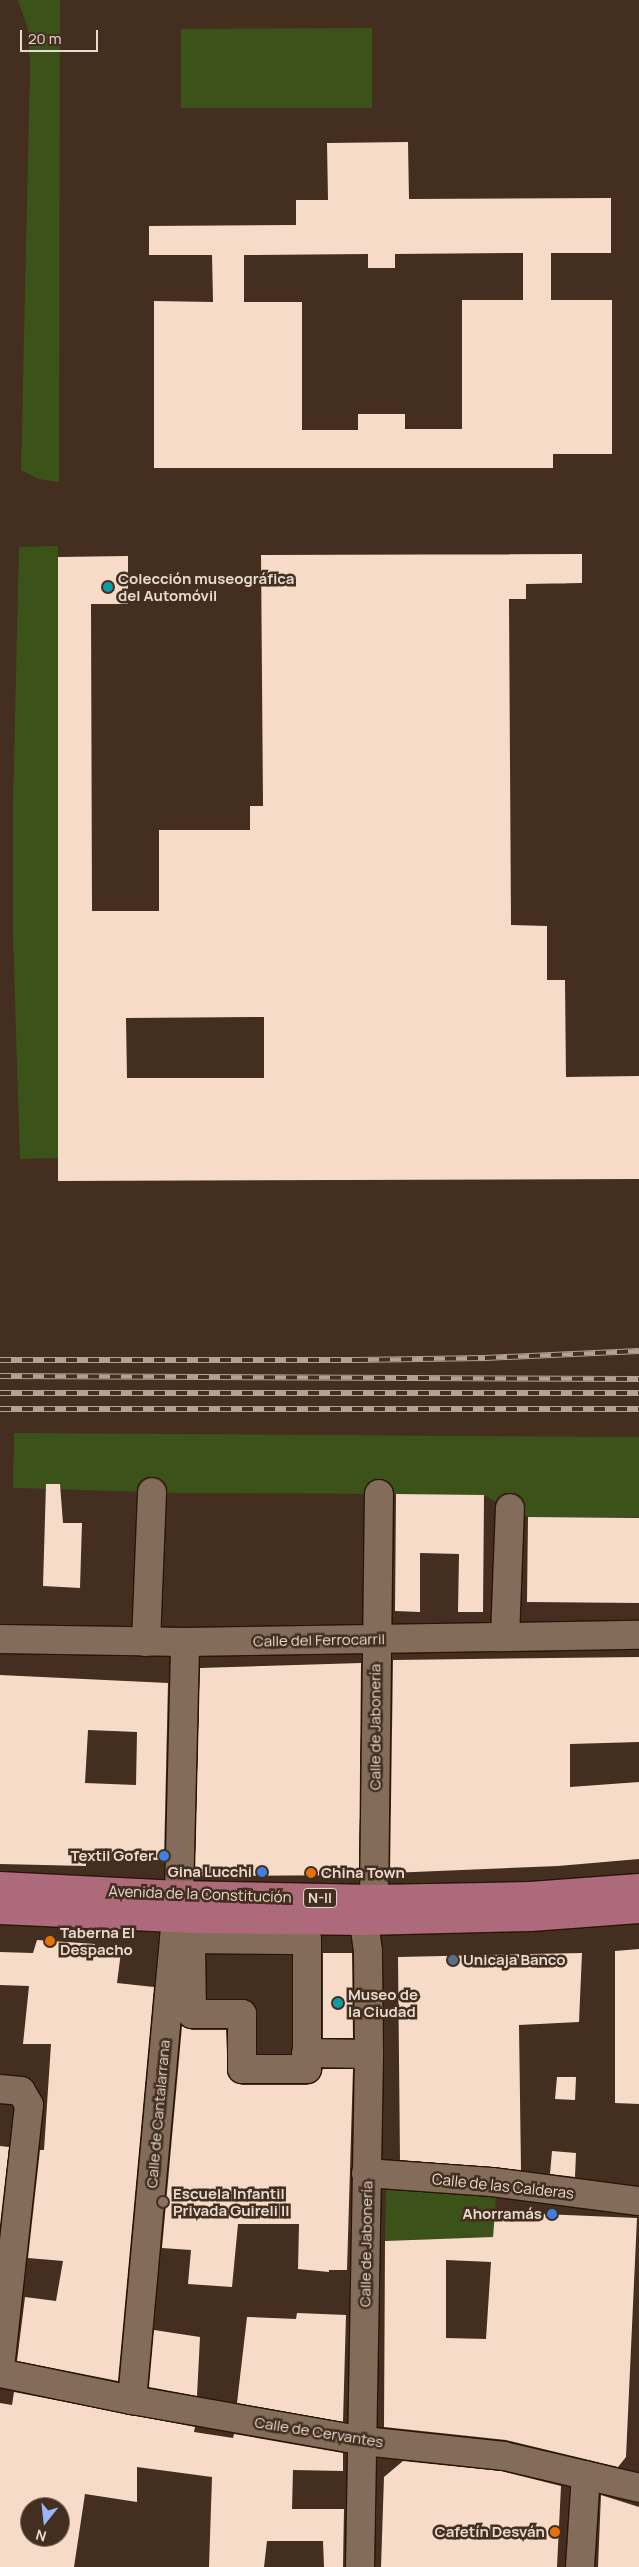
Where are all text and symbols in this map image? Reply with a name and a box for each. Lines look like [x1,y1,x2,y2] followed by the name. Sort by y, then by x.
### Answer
[22,20,100,52] scale bar
[28,28,61,49] text: 20 m
[118,569,294,604] place label: Colección museográfica del Automóvil
[102,581,114,593] marker: Colección museográfica del Automóvil
[253,1630,385,1650] street label: Calle del Ferrocarril
[366,1664,384,1790] street label: Calle de Jabonería
[71,1847,154,1865] place label: Textil Gofer
[158,1850,170,1862] marker: Textil Gofer
[168,1863,252,1881] place label: Gina Lucchi
[321,1864,405,1882] place label: China Town
[256,1866,268,1878] marker: Gina Lucchi
[305,1867,317,1879] marker: China Town
[108,1882,292,1906] street label: Avenida de la Constitución
[302,1886,338,1910] road number: N-II
[60,1923,135,1958] place label: Taberna El Despacho
[44,1935,56,1947] marker: Taberna El Despacho
[463,1951,566,1969] place label: Unicaja Banco
[447,1954,459,1966] marker: Unicaja Banco
[348,1985,418,2020] place label: Museo de la Ciudad
[332,1997,344,2009] marker: Museo de la Ciudad
[143,2039,173,2189] street label: Calle de Cantalarrana
[431,2170,575,2202] street label: Calle de las Calderas
[356,2181,376,2307] street label: Calle de Jabonería
[173,2184,289,2219] place label: Escuela Infantil Privada Guireli II
[157,2196,169,2208] marker: Escuela Infantil Privada Guireli II
[463,2205,542,2223] place label: Ahorramás
[546,2208,558,2220] marker: Ahorramás
[253,2413,385,2451] street label: Calle de Cervantes
[20,2497,70,2547] north arrow
[435,2523,545,2541] place label: Cafetín Desván
[34,2525,48,2546] text: N
[549,2526,561,2538] marker: Cafetín Desván

